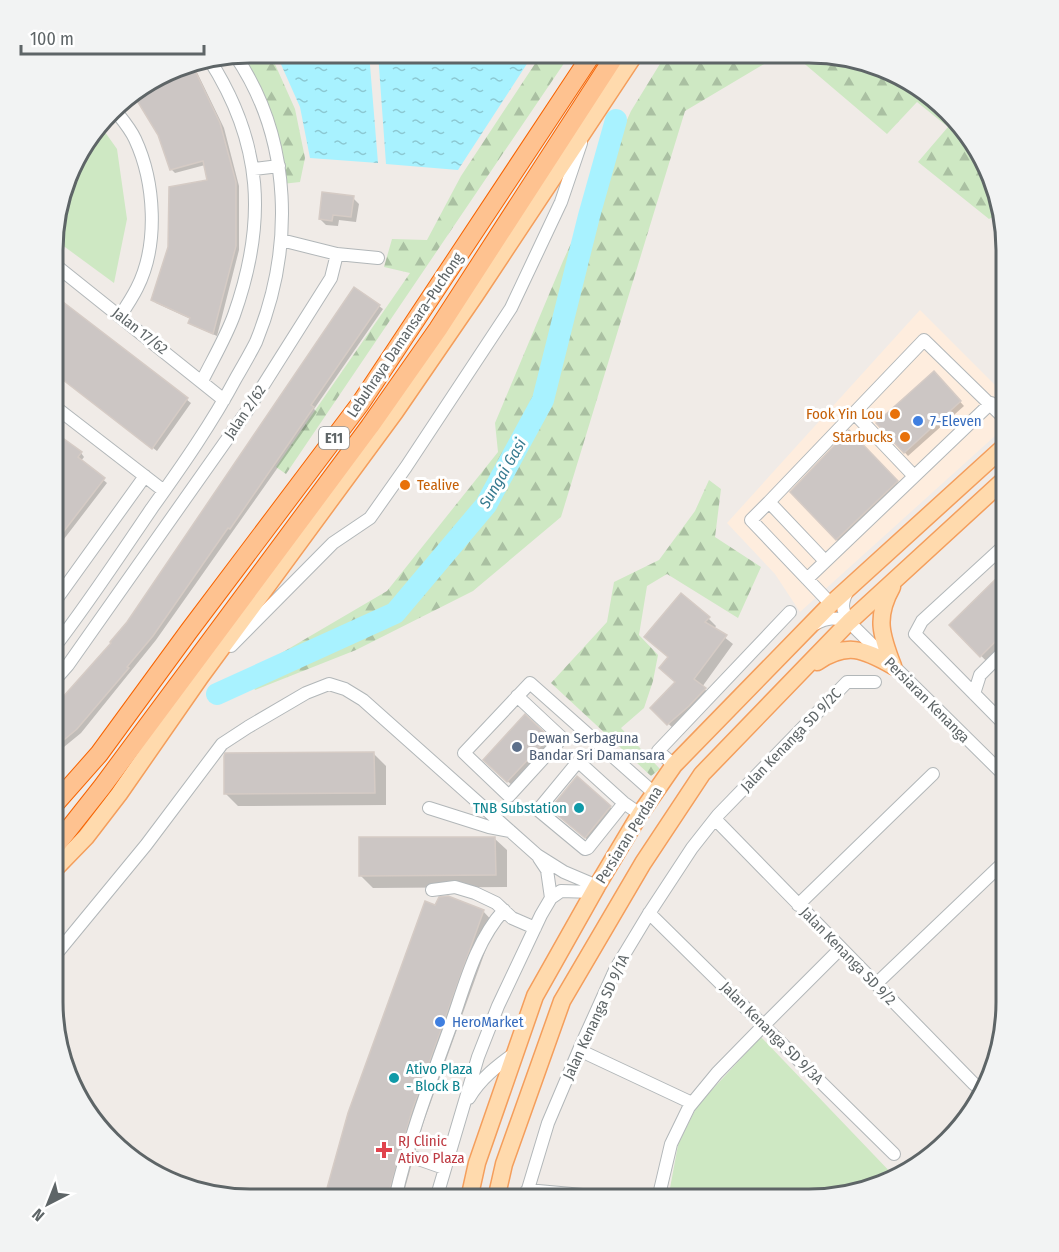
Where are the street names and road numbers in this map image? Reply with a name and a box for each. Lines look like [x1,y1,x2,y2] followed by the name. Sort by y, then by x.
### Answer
[343,249,467,421] street label: Lebuhraya Damansara–Puchong
[109,304,172,359] street label: Jalan 17/62
[220,381,270,442] street label: Jalan 2/62
[319,427,349,449] road number: E11
[881,654,973,746] street label: Persiaran Kenanga
[737,684,845,795] street label: Jalan Kenanga SD 9/2C
[592,783,666,887] street label: Persiaran Perdana
[797,903,900,1009] street label: Jalan Kenanga SD 9/2
[559,951,633,1082] street label: Jalan Kenanga SD 9/1A
[717,978,827,1088] street label: Jalan Kenanga SD 9/3A

